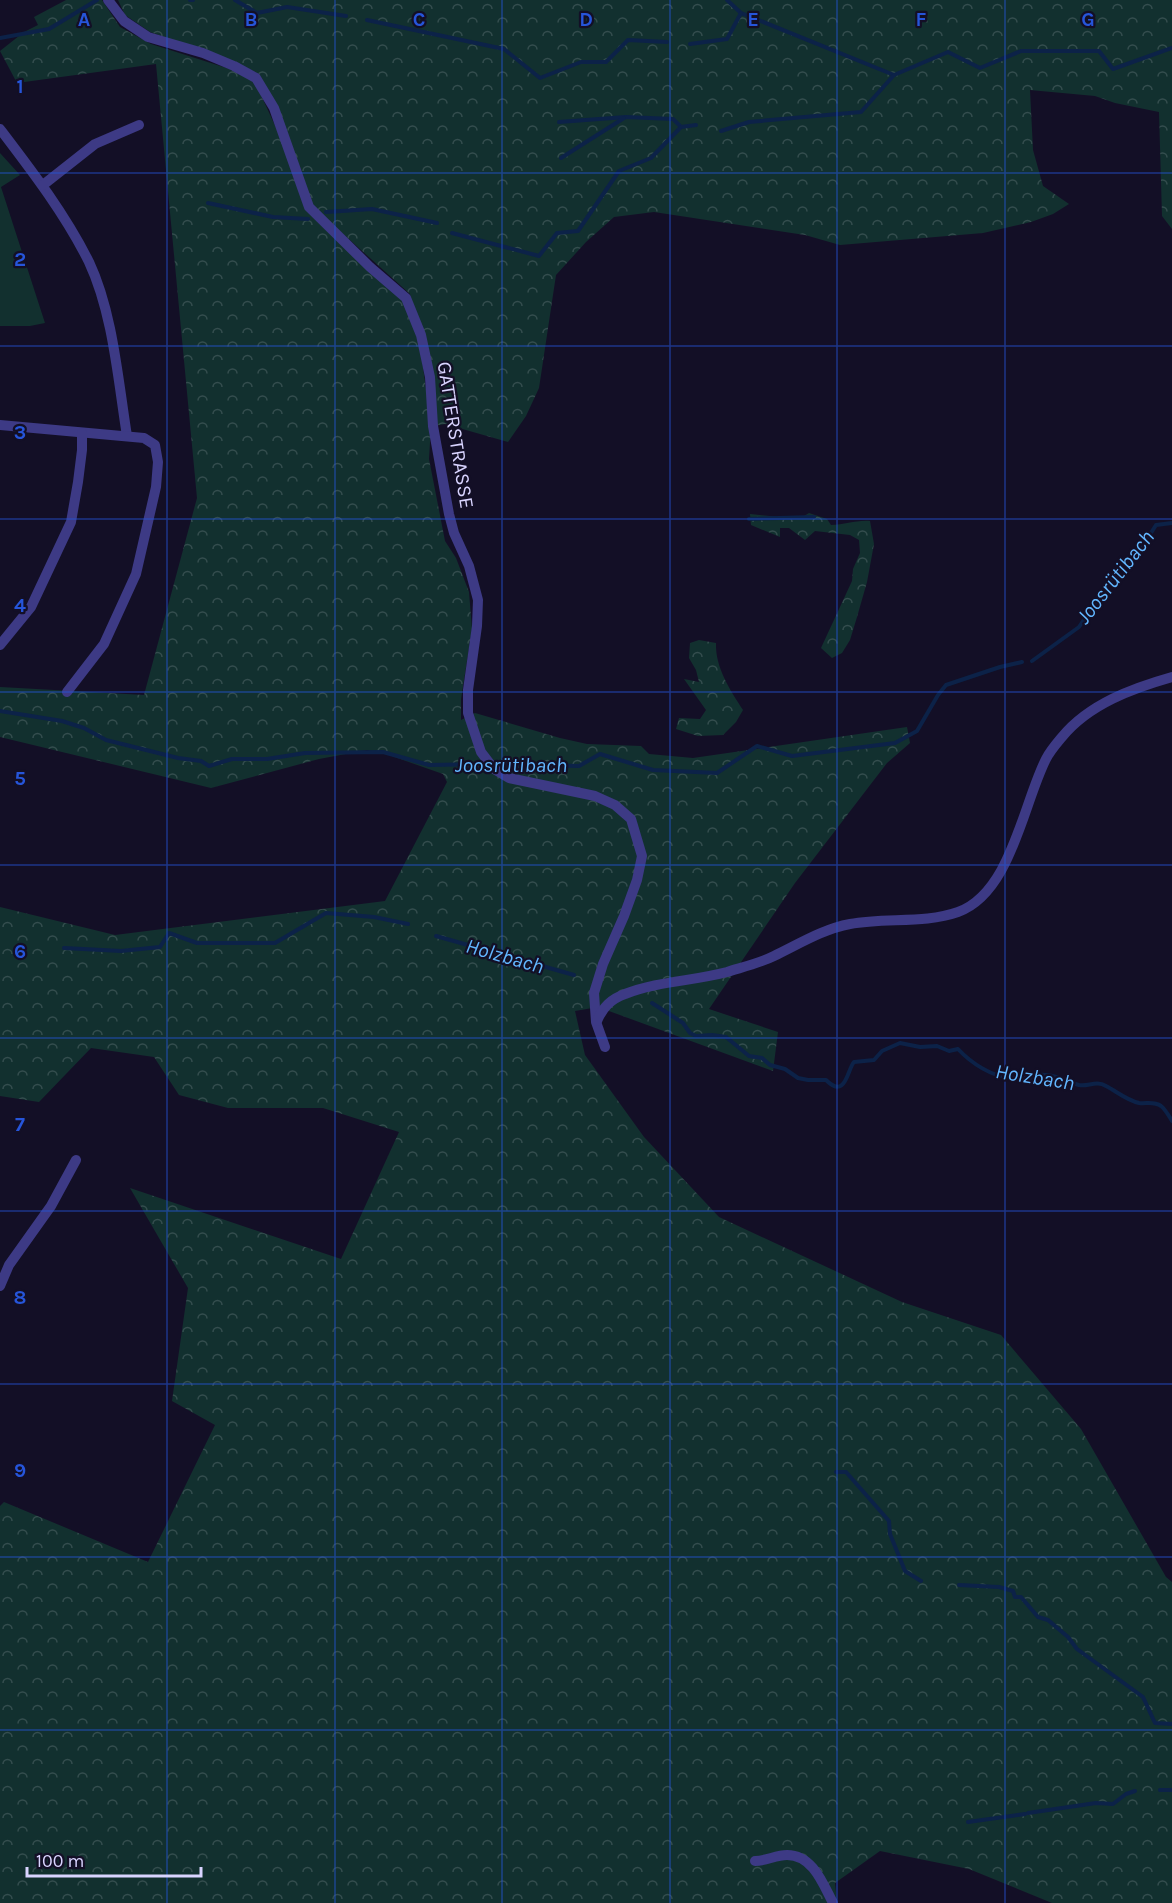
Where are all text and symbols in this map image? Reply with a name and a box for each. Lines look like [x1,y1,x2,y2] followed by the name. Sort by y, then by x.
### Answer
[78,8,91,31] text: A
[245,8,257,31] text: B
[413,8,425,31] text: C
[579,8,593,31] text: D
[747,8,759,31] text: E
[916,8,927,31] text: F
[1081,8,1095,31] text: G
[16,75,24,98] text: 1
[14,248,26,271] text: 2
[433,360,478,510] street label: GATTERSTRASSE
[14,421,26,444] text: 3
[1071,525,1159,629] water label: Joosrütibach
[14,594,26,617] text: 4
[455,753,567,777] water label: Joosrütibach
[14,767,26,790] text: 5
[463,933,547,979] water label: Holzbach
[14,940,26,963] text: 6
[994,1059,1076,1095] water label: Holzbach
[15,1113,25,1136] text: 7
[14,1286,26,1309] text: 8
[14,1459,26,1482] text: 9
[27,1840,201,1878] scale bar
[36,1850,84,1872] text: 100 m

